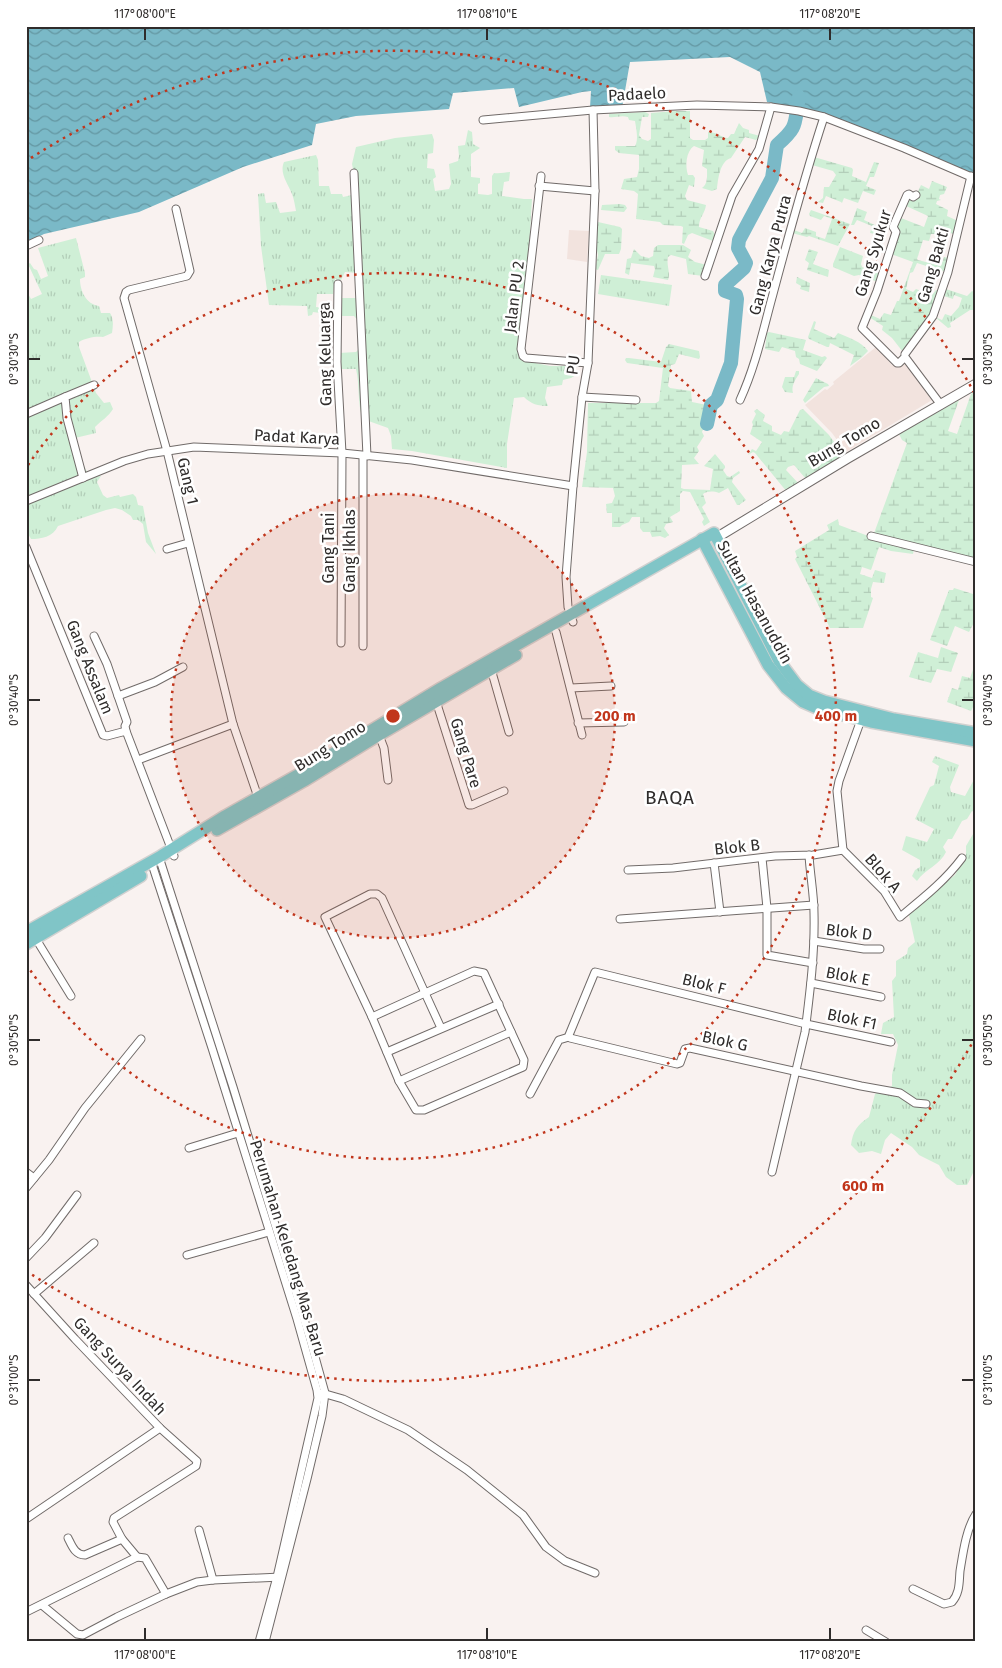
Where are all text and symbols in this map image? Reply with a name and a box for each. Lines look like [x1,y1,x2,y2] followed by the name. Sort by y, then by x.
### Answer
[114,7,176,21] text: 117°08'00"E
[457,7,517,21] text: 117°08'10"E
[799,7,861,21] text: 117°08'20"E
[608,83,666,105] street label: Padaelo
[745,193,795,317] street label: Gang Karya Putra
[851,206,895,299] street label: Gang Syukur
[913,225,953,305] street label: Gang Bakti
[500,260,528,334] street label: Jalan PU 2
[315,302,335,406] street label: Gang Keluarga
[7,333,21,385] text: 0°30'30"S
[981,333,995,385] text: 0°30'30"S
[562,354,584,376] street label: PU
[804,413,884,471] street label: Bung Tomo
[254,425,340,449] street label: Padat Karya
[173,456,203,506] street label: Gang 1
[340,509,359,593] street label: Gang Ikhlas
[319,513,338,583] street label: Gang Tani
[713,537,797,667] street label: Sultan Hasanuddin
[62,617,118,717] street label: Gang Assalam
[7,674,21,726] text: 0°30'40"S
[981,674,995,726] text: 0°30'40"S
[384,707,402,725] centre of rings
[594,707,636,725] text: 200 m
[815,707,857,725] text: 400 m
[446,716,486,790] street label: Gang Pare
[291,717,369,775] street label: Bung Tomo
[645,786,695,809] district label: BAQA
[713,835,761,859] street label: Blok B
[861,850,906,897] street label: Blok A
[825,920,873,944] street label: Blok D
[824,962,872,990] street label: Blok E
[680,969,728,999] street label: Blok F
[825,1004,879,1034] street label: Blok F1
[7,1014,21,1066] text: 0°30'50"S
[981,1014,995,1066] text: 0°30'50"S
[700,1027,750,1055] street label: Blok G
[246,1138,330,1358] street label: Perumahan Keledang Mas Baru
[842,1177,884,1195] text: 600 m
[70,1313,170,1419] street label: Gang Surya Indah
[7,1354,21,1405] text: 0°31'00"S
[981,1354,995,1405] text: 0°31'00"S
[114,1648,176,1662] text: 117°08'00"E
[457,1648,517,1662] text: 117°08'10"E
[799,1648,861,1662] text: 117°08'20"E

